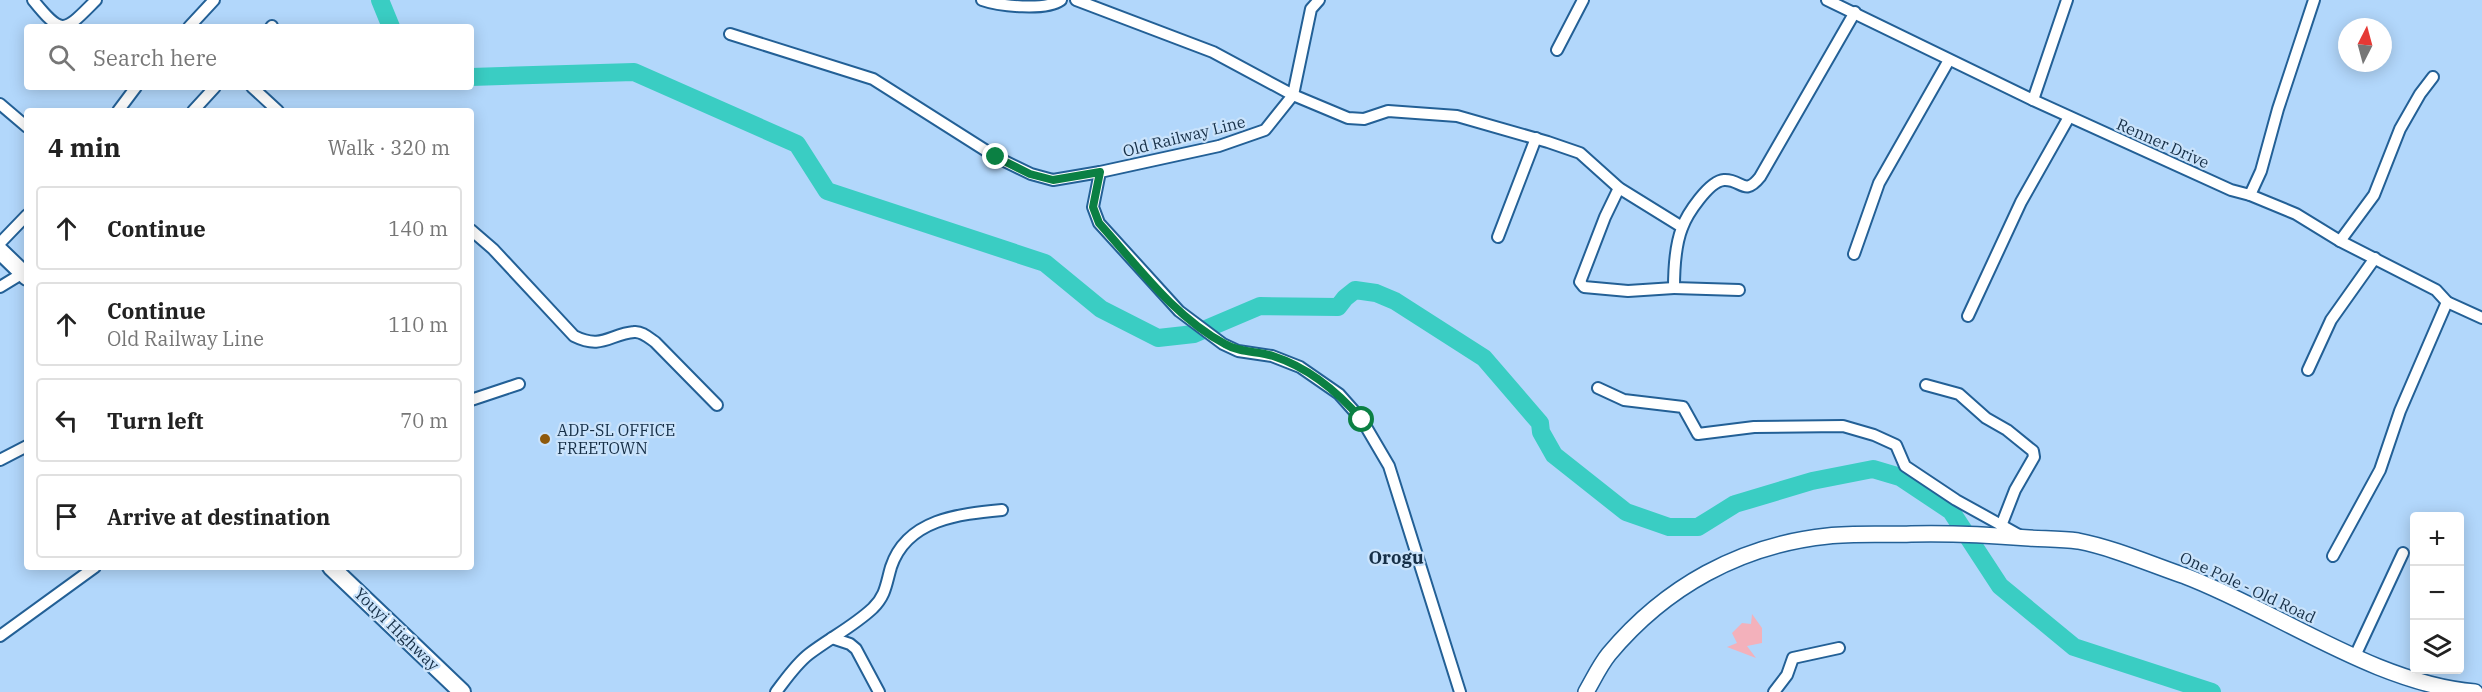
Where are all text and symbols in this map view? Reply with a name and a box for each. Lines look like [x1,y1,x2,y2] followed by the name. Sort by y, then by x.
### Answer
[2338,18,2392,72] north arrow
[24,24,474,90] search box
[45,41,78,74] icon: search
[93,43,217,72] text: Search here
[1121,111,1247,161] street label: Old Railway Line
[2114,114,2212,172] street label: Renner Drive
[48,130,121,164] text: 4 min
[328,134,450,161] text: Walk · 320 m
[982,143,1008,169] route end
[50,212,83,245] icon: ahead
[107,214,206,243] text: Continue
[388,215,448,242] text: 140 m
[107,296,206,325] text: Continue
[50,308,83,341] icon: ahead
[388,311,448,338] text: 110 m
[107,325,264,352] text: Old Railway Line
[50,404,83,437] icon: left
[107,406,203,435] text: Turn left
[1348,406,1374,432] route start
[400,407,448,434] text: 70 m
[557,420,675,458] place label: ADP-SL OFFICE FREETOWN
[538,432,552,446] marker: ADP-SL OFFICE FREETOWN
[50,500,83,533] icon: arrive
[107,502,330,531] text: Arrive at destination
[2410,512,2464,674] map controls
[2410,512,2464,566] button: +
[1368,546,1424,569] district label: Orogu
[2177,547,2319,627] street label: One Pole - Old Road
[2410,566,2464,620] button: −
[350,583,444,675] street label: Youyi Highway
[2410,620,2464,674] button: layers

